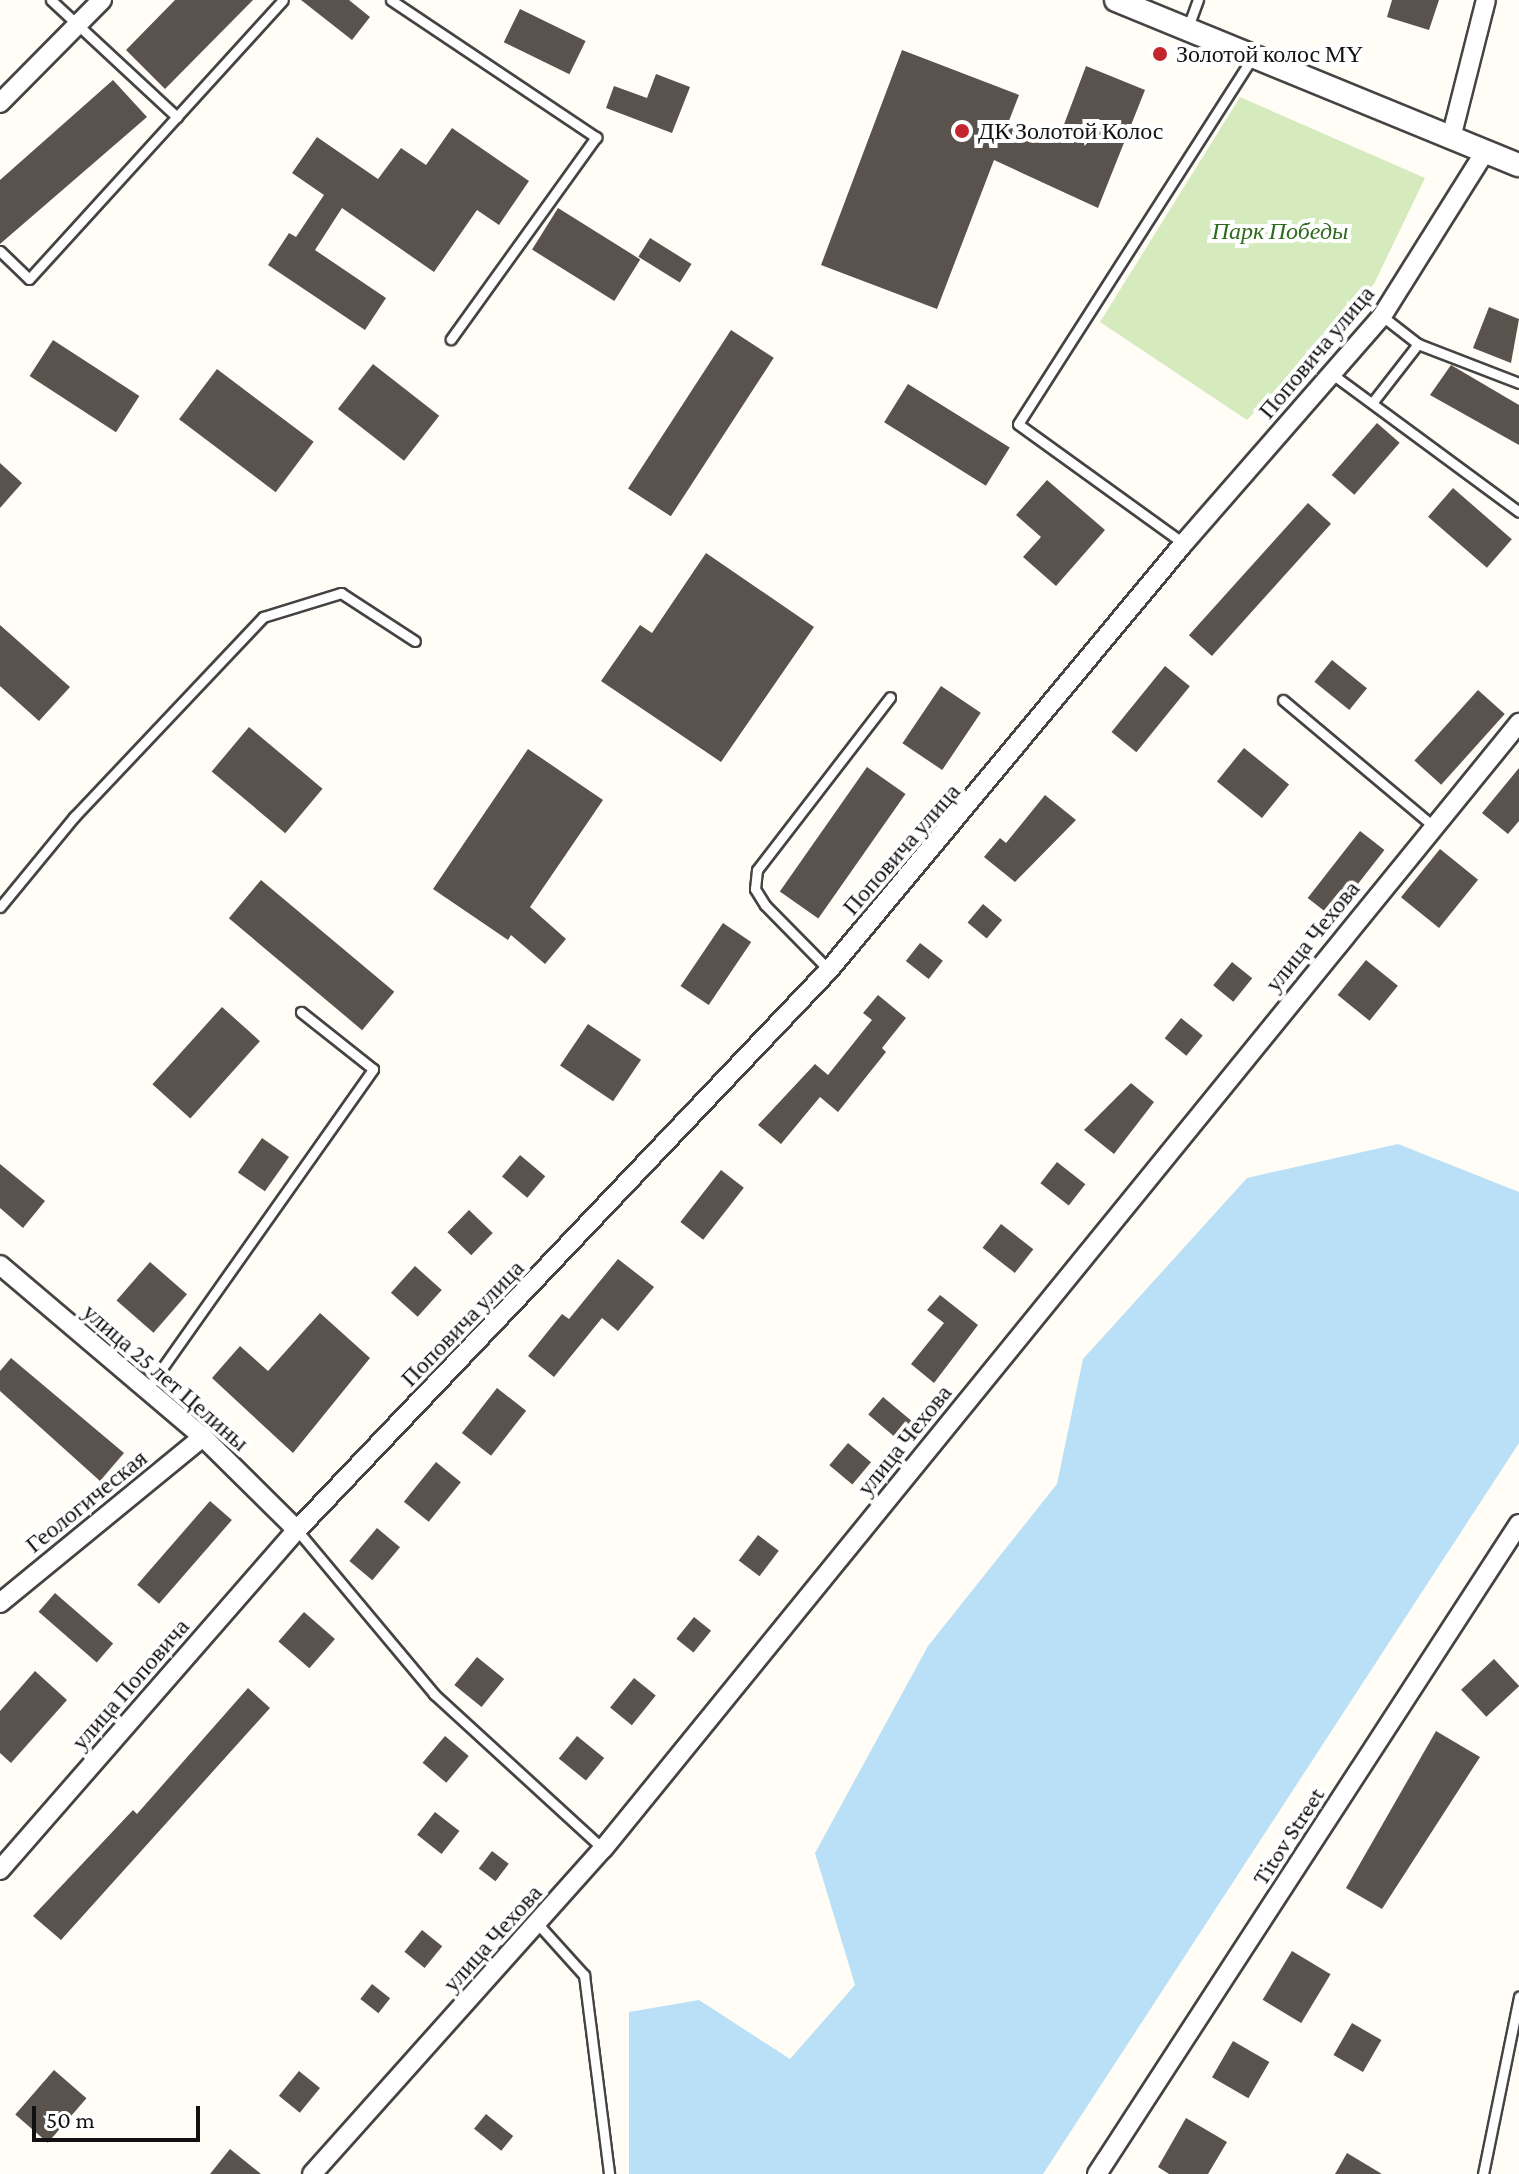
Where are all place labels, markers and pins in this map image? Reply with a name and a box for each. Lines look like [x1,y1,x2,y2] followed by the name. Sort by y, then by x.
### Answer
[1176,40,1363,68] place label: Золотой колос МҮ
[1151,45,1169,63] marker: Золотой колос МҮ
[978,117,1163,145] place label: ДК Золотой Колос
[953,122,971,140] marker: ДК Золотой Колос

